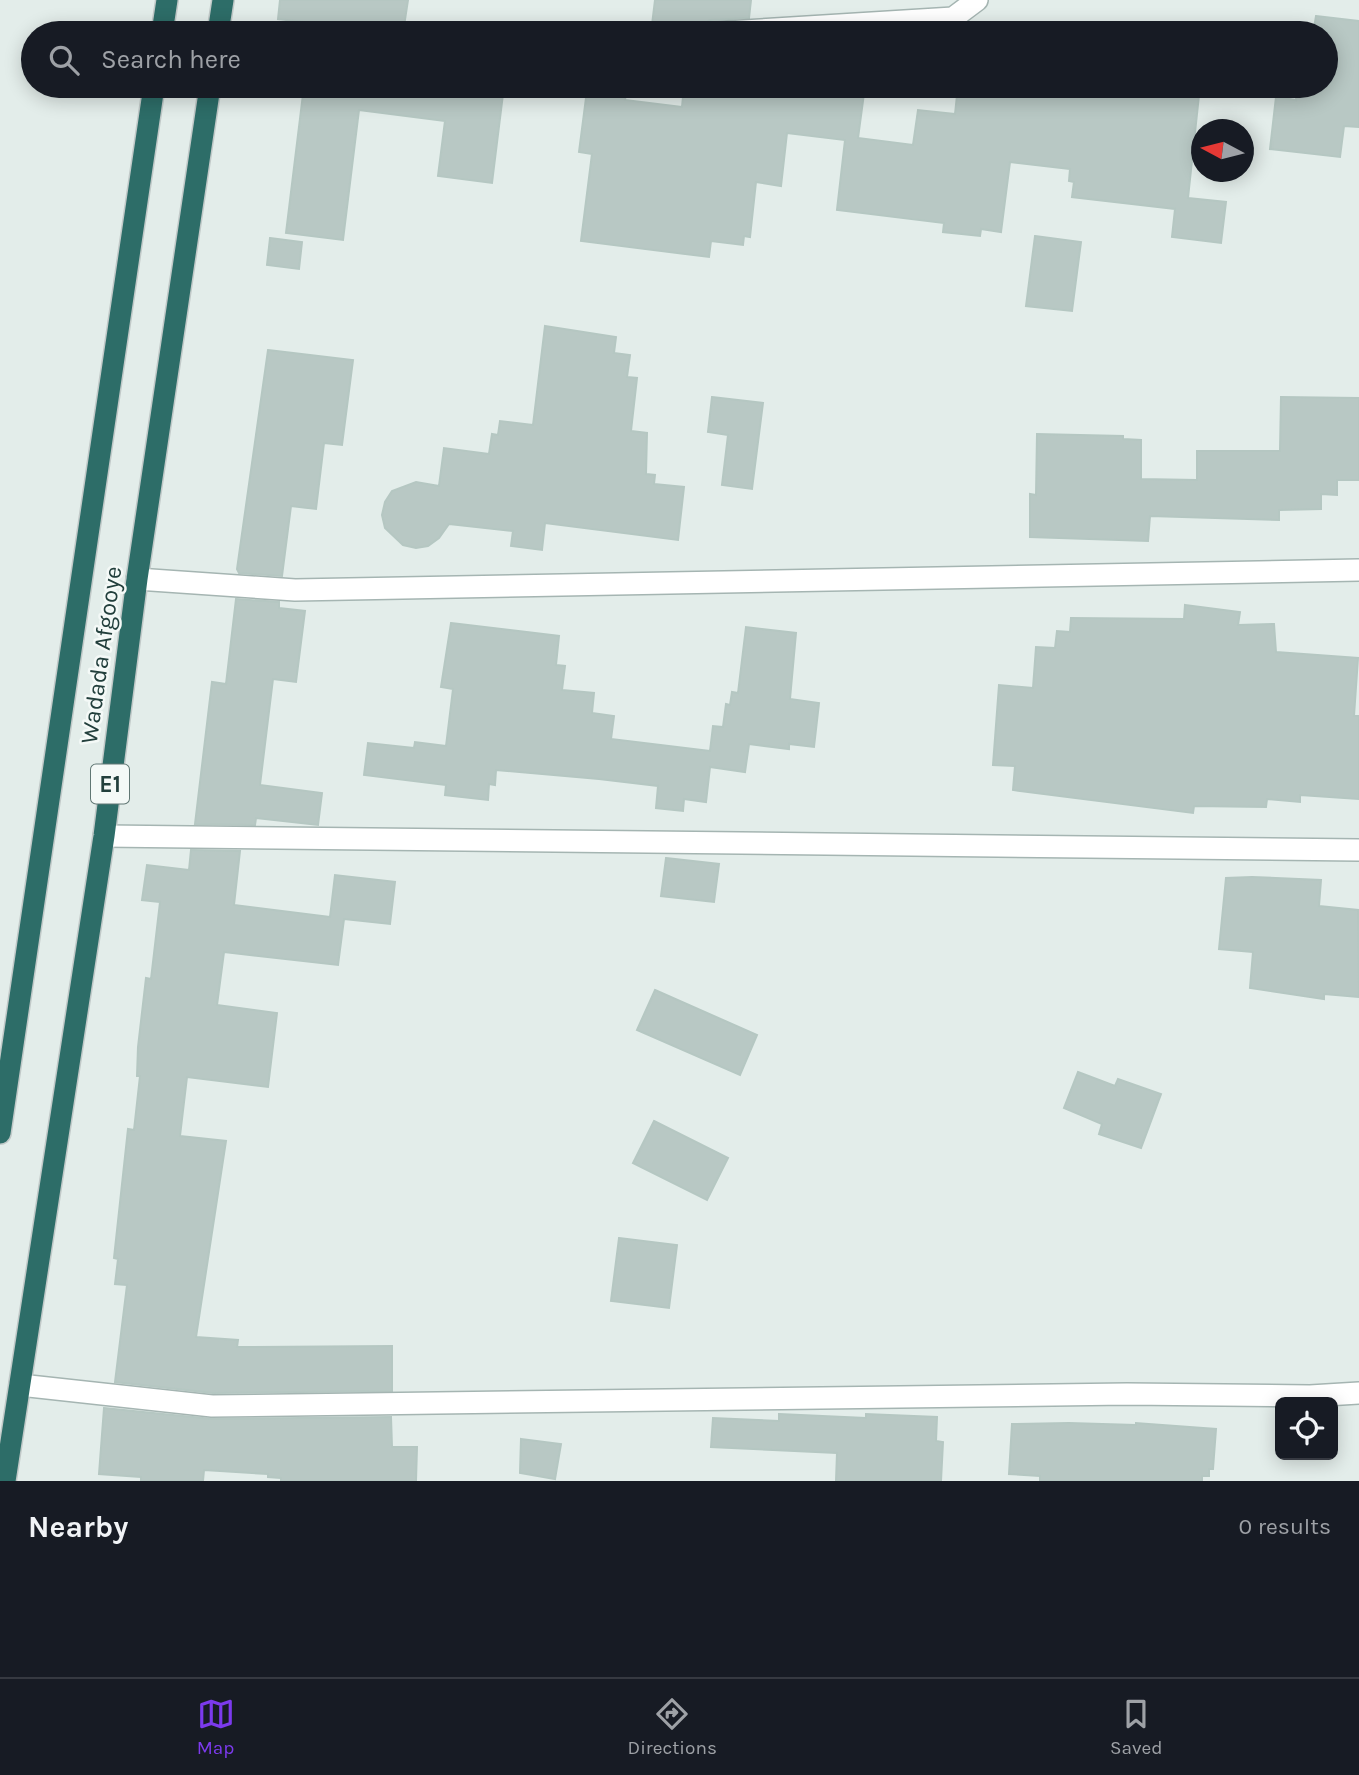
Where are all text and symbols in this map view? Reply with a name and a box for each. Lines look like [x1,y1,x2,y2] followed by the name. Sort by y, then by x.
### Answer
[21,21,1338,98] search box
[45,41,83,79] icon: search
[101,44,241,75] text: Search here
[1191,119,1254,182] north arrow
[75,564,127,746] street label: Wadada Afgooye
[91,764,129,804] road number: E1
[1275,1397,1338,1460] map controls
[1275,1397,1338,1460] button: locate
[28,1509,128,1545] text: Nearby
[1239,1513,1331,1540] text: 0 results
[197,1695,235,1759] tab: Map
[628,1695,717,1759] tab: Directions
[1110,1695,1162,1759] tab: Saved

